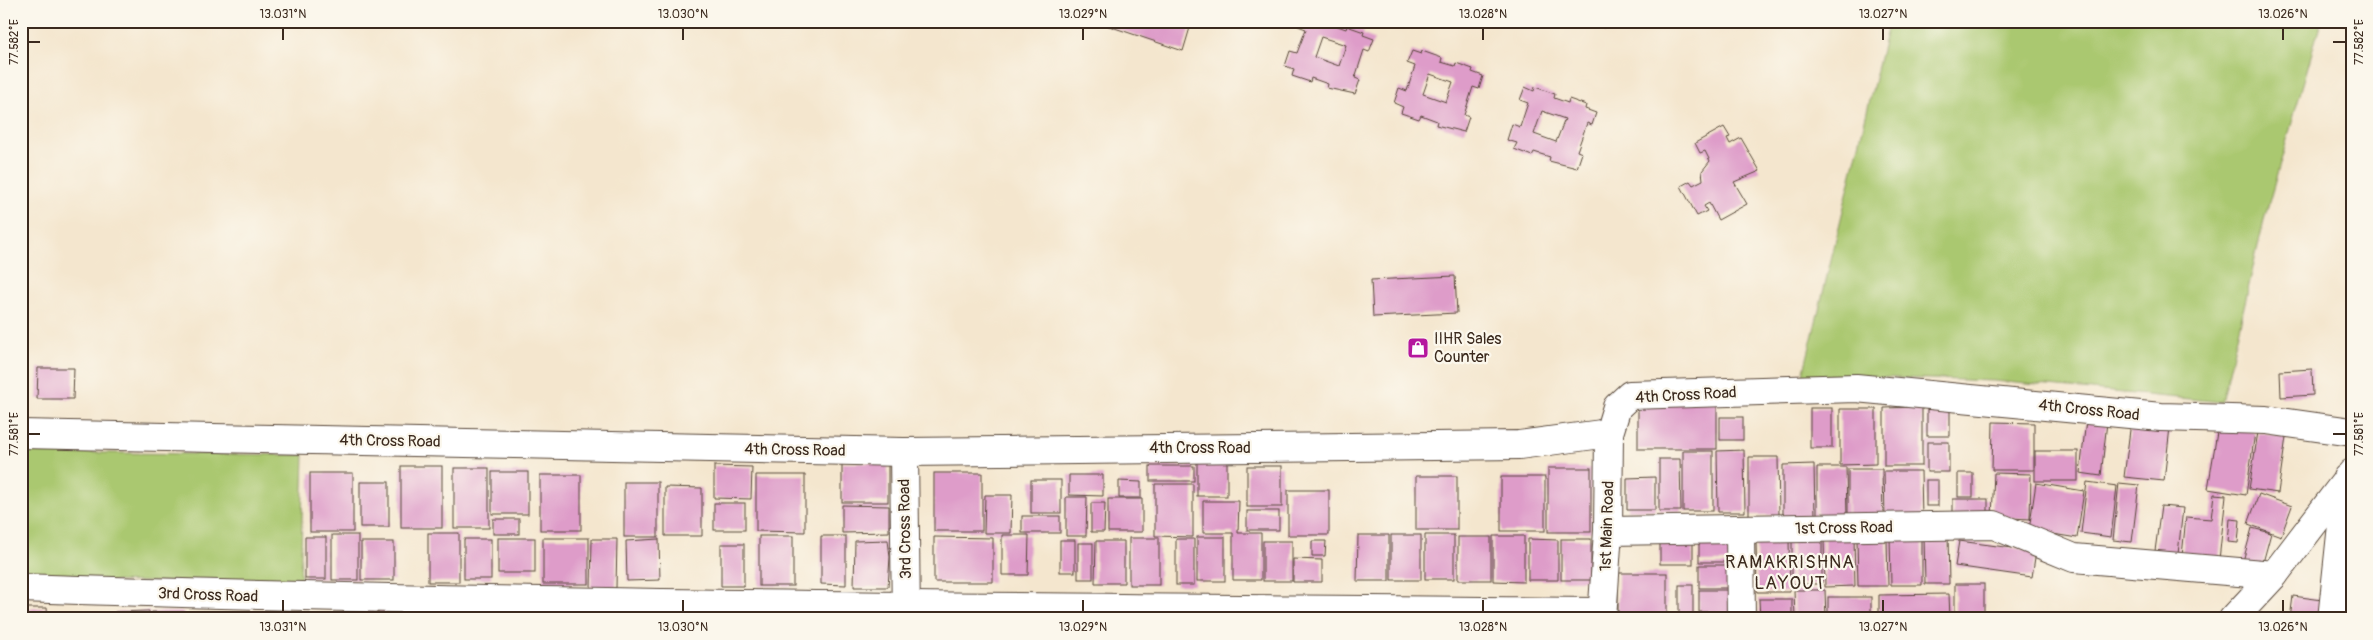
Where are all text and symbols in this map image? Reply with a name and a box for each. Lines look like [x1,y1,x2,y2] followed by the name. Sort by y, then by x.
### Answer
[260,7,306,22] text: 13.031°N
[658,7,708,22] text: 13.030°N
[1059,7,1107,22] text: 13.029°N
[1459,7,1507,22] text: 13.028°N
[1859,7,1907,22] text: 13.027°N
[2258,7,2308,22] text: 13.026°N
[7,19,22,65] text: 77.582°E
[2352,19,2367,65] text: 77.582°E
[1434,329,1502,367] place label: IIHR Sales Counter
[1406,336,1430,360] shop icon: IIHR Sales Counter
[1635,382,1737,408] street label: 4th Cross Road
[2037,395,2141,425] street label: 4th Cross Road
[7,412,22,456] text: 77.581°E
[2352,412,2367,456] text: 77.581°E
[339,430,441,452] street label: 4th Cross Road
[1149,438,1251,458] street label: 4th Cross Road
[744,439,846,461] street label: 4th Cross Road
[894,479,916,579] street label: 3rd Cross Road
[1595,480,1619,572] street label: 1st Main Road
[1795,517,1893,539] street label: 1st Cross Road
[1725,551,1855,595] district label: RAMAKRISHNA LAYOUT
[157,583,259,607] street label: 3rd Cross Road
[260,620,306,635] text: 13.031°N
[658,620,708,635] text: 13.030°N
[1059,620,1107,635] text: 13.029°N
[1459,620,1507,635] text: 13.028°N
[1859,620,1907,635] text: 13.027°N
[2258,620,2308,635] text: 13.026°N

